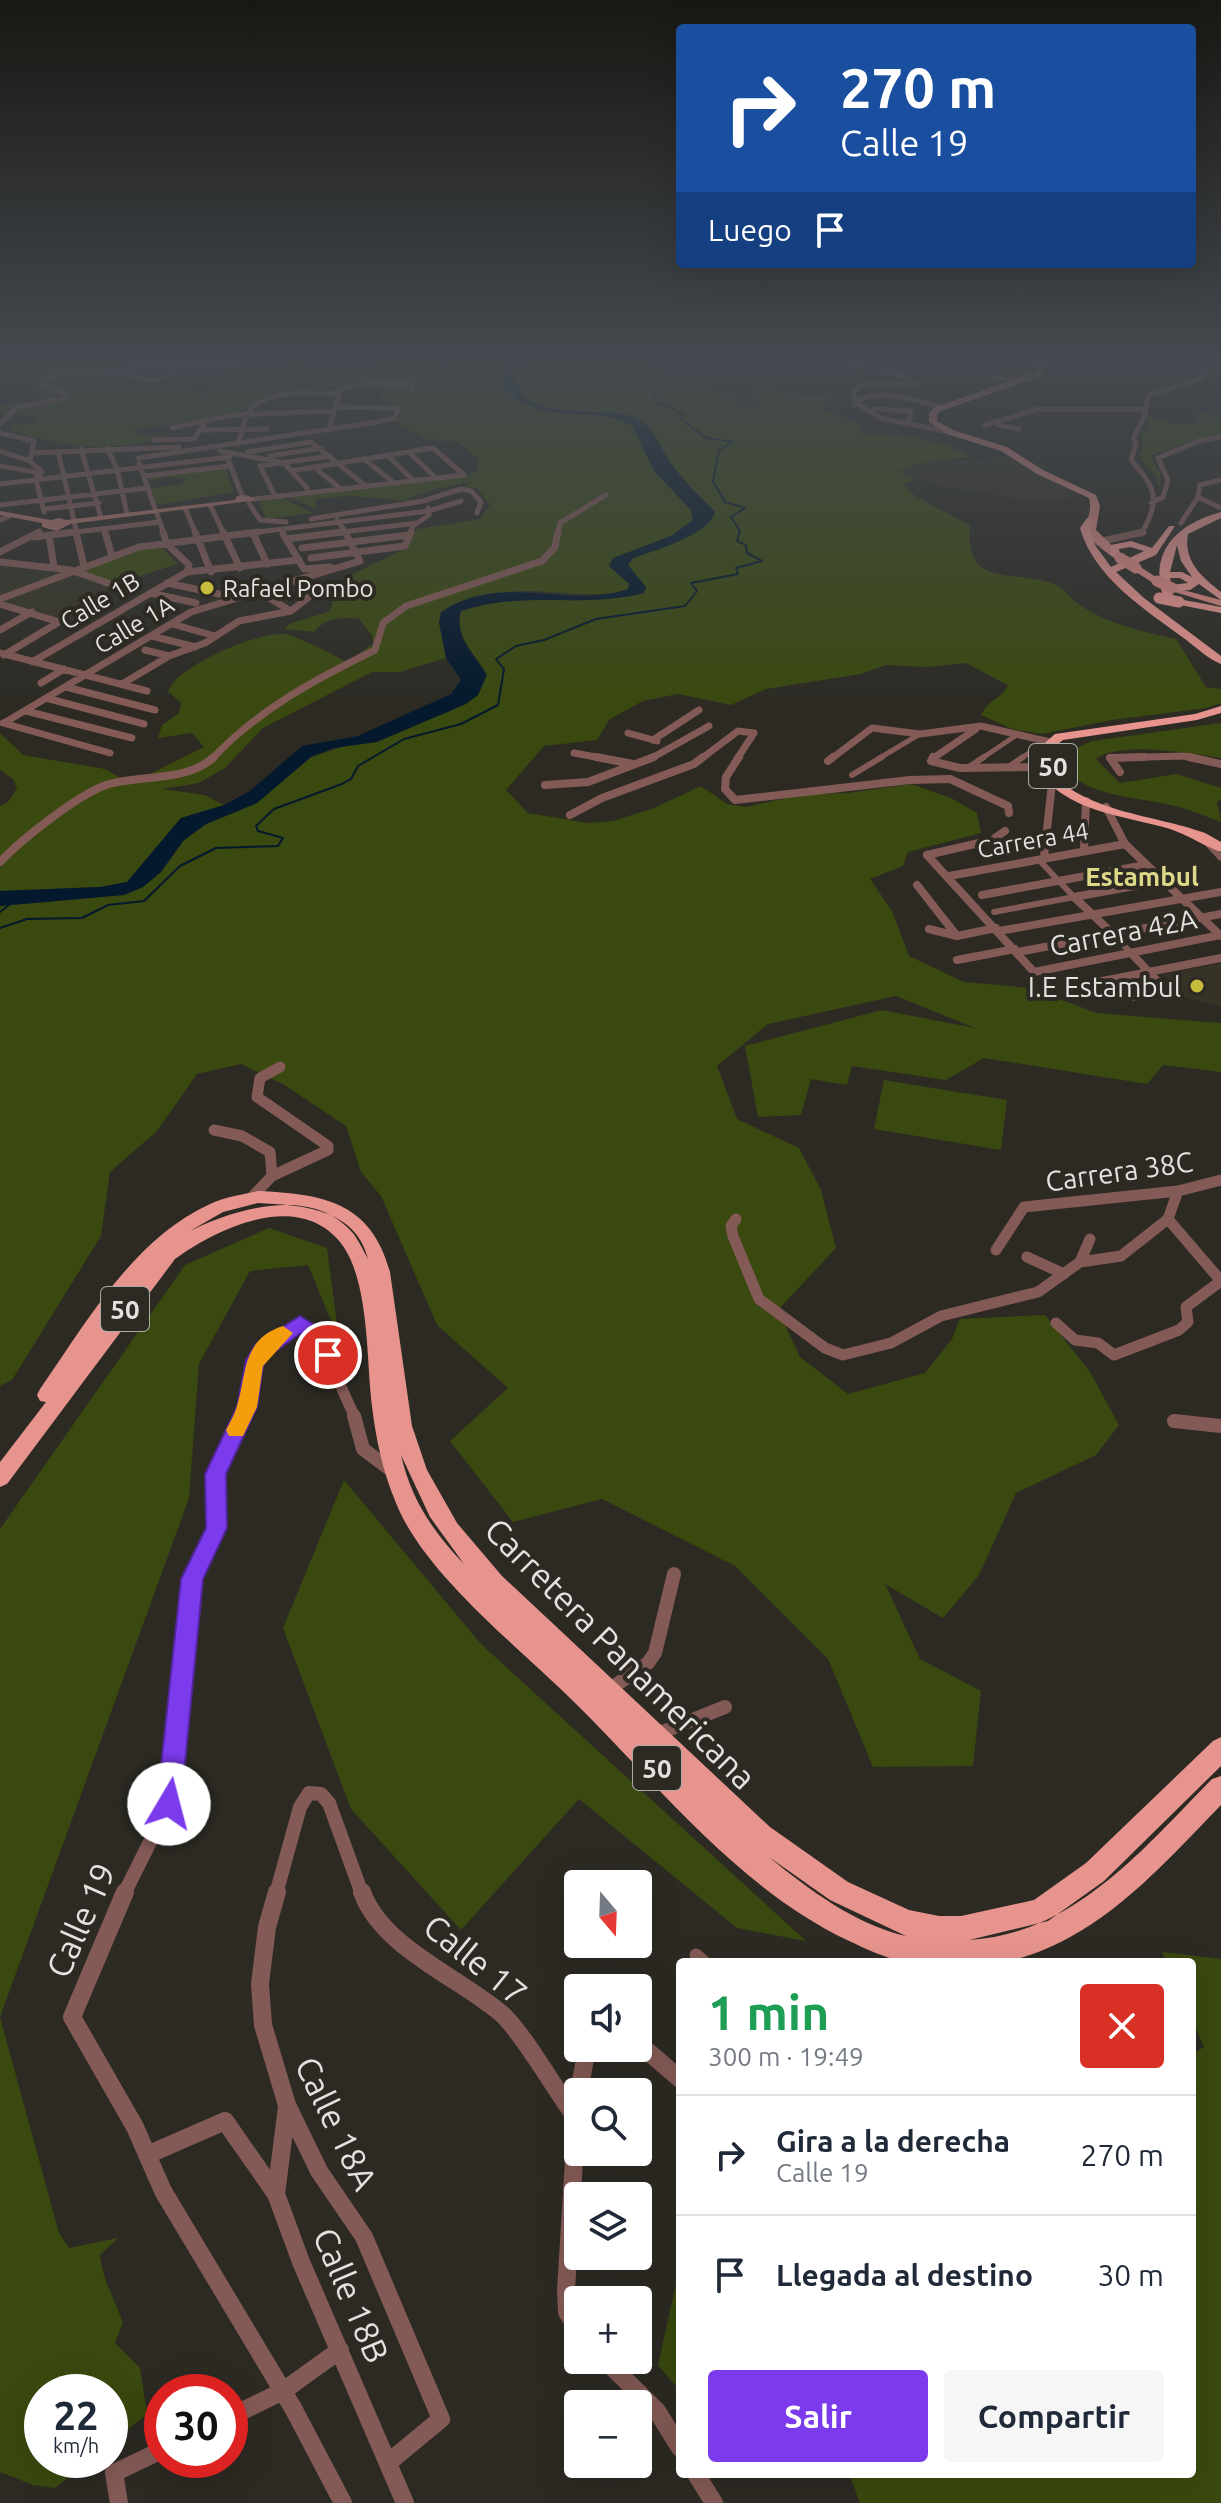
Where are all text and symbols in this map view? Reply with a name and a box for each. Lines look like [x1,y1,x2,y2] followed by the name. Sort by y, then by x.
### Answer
[708,56,812,160] icon: right
[840,56,996,119] text: 270 m
[840,122,968,163] text: Calle 19
[808,208,852,252] icon: arrive
[708,213,792,247] text: Luego
[56,567,144,635] street label: Calle 1B
[223,575,374,602] place label: Rafael Pombo
[198,579,216,597] marker: Rafael Pombo
[90,591,179,659] street label: Calle 1A
[1029,744,1077,788] road number: 50
[975,817,1091,863] street label: Carrera 44
[1085,862,1199,891] district label: Estambul
[1047,903,1199,961] street label: Carrera 42A
[1028,971,1181,1002] place label: I.E Estambul
[1188,977,1206,995] marker: I.E Estambul
[1043,1145,1195,1197] street label: Carrera 38C
[101,1287,149,1331] road number: 50
[294,1321,362,1389] pin
[306,1333,350,1377] icon: arrive
[478,1510,764,1796] street label: Carretera Panamericana
[633,1746,681,1790] road number: 50
[127,1762,211,1846] position arrow
[38,1857,122,1983] street label: Calle 19
[564,1870,652,1958] north arrow
[564,1870,652,2478] map controls
[417,1906,535,2012] street label: Calle 17
[564,1974,652,2062] button: sound
[1080,1984,1164,2068] button: close
[708,1985,829,2039] text: 1 min
[708,2042,864,2071] text: 300 m · 19:49
[289,2050,385,2196] street label: Calle 18A
[564,2078,652,2166] button: search
[776,2124,1010,2158] text: Gira a la derecha
[708,2133,752,2177] icon: right
[1080,2138,1164,2172] text: 270 m
[776,2158,869,2187] text: Calle 19
[564,2182,652,2270] button: layers
[307,2222,397,2368] street label: Calle 18B
[708,2253,752,2297] icon: arrive
[776,2258,1033,2292] text: Llegada al destino
[1097,2258,1164,2292] text: 30 m
[564,2286,652,2374] button: +
[708,2370,928,2462] button: Salir
[944,2370,1164,2462] button: Compartir
[144,2374,248,2478] speed limit sign: 30
[564,2390,652,2478] button: −
[53,2393,99,2438] text: 22
[53,2434,99,2457] text: km/h

